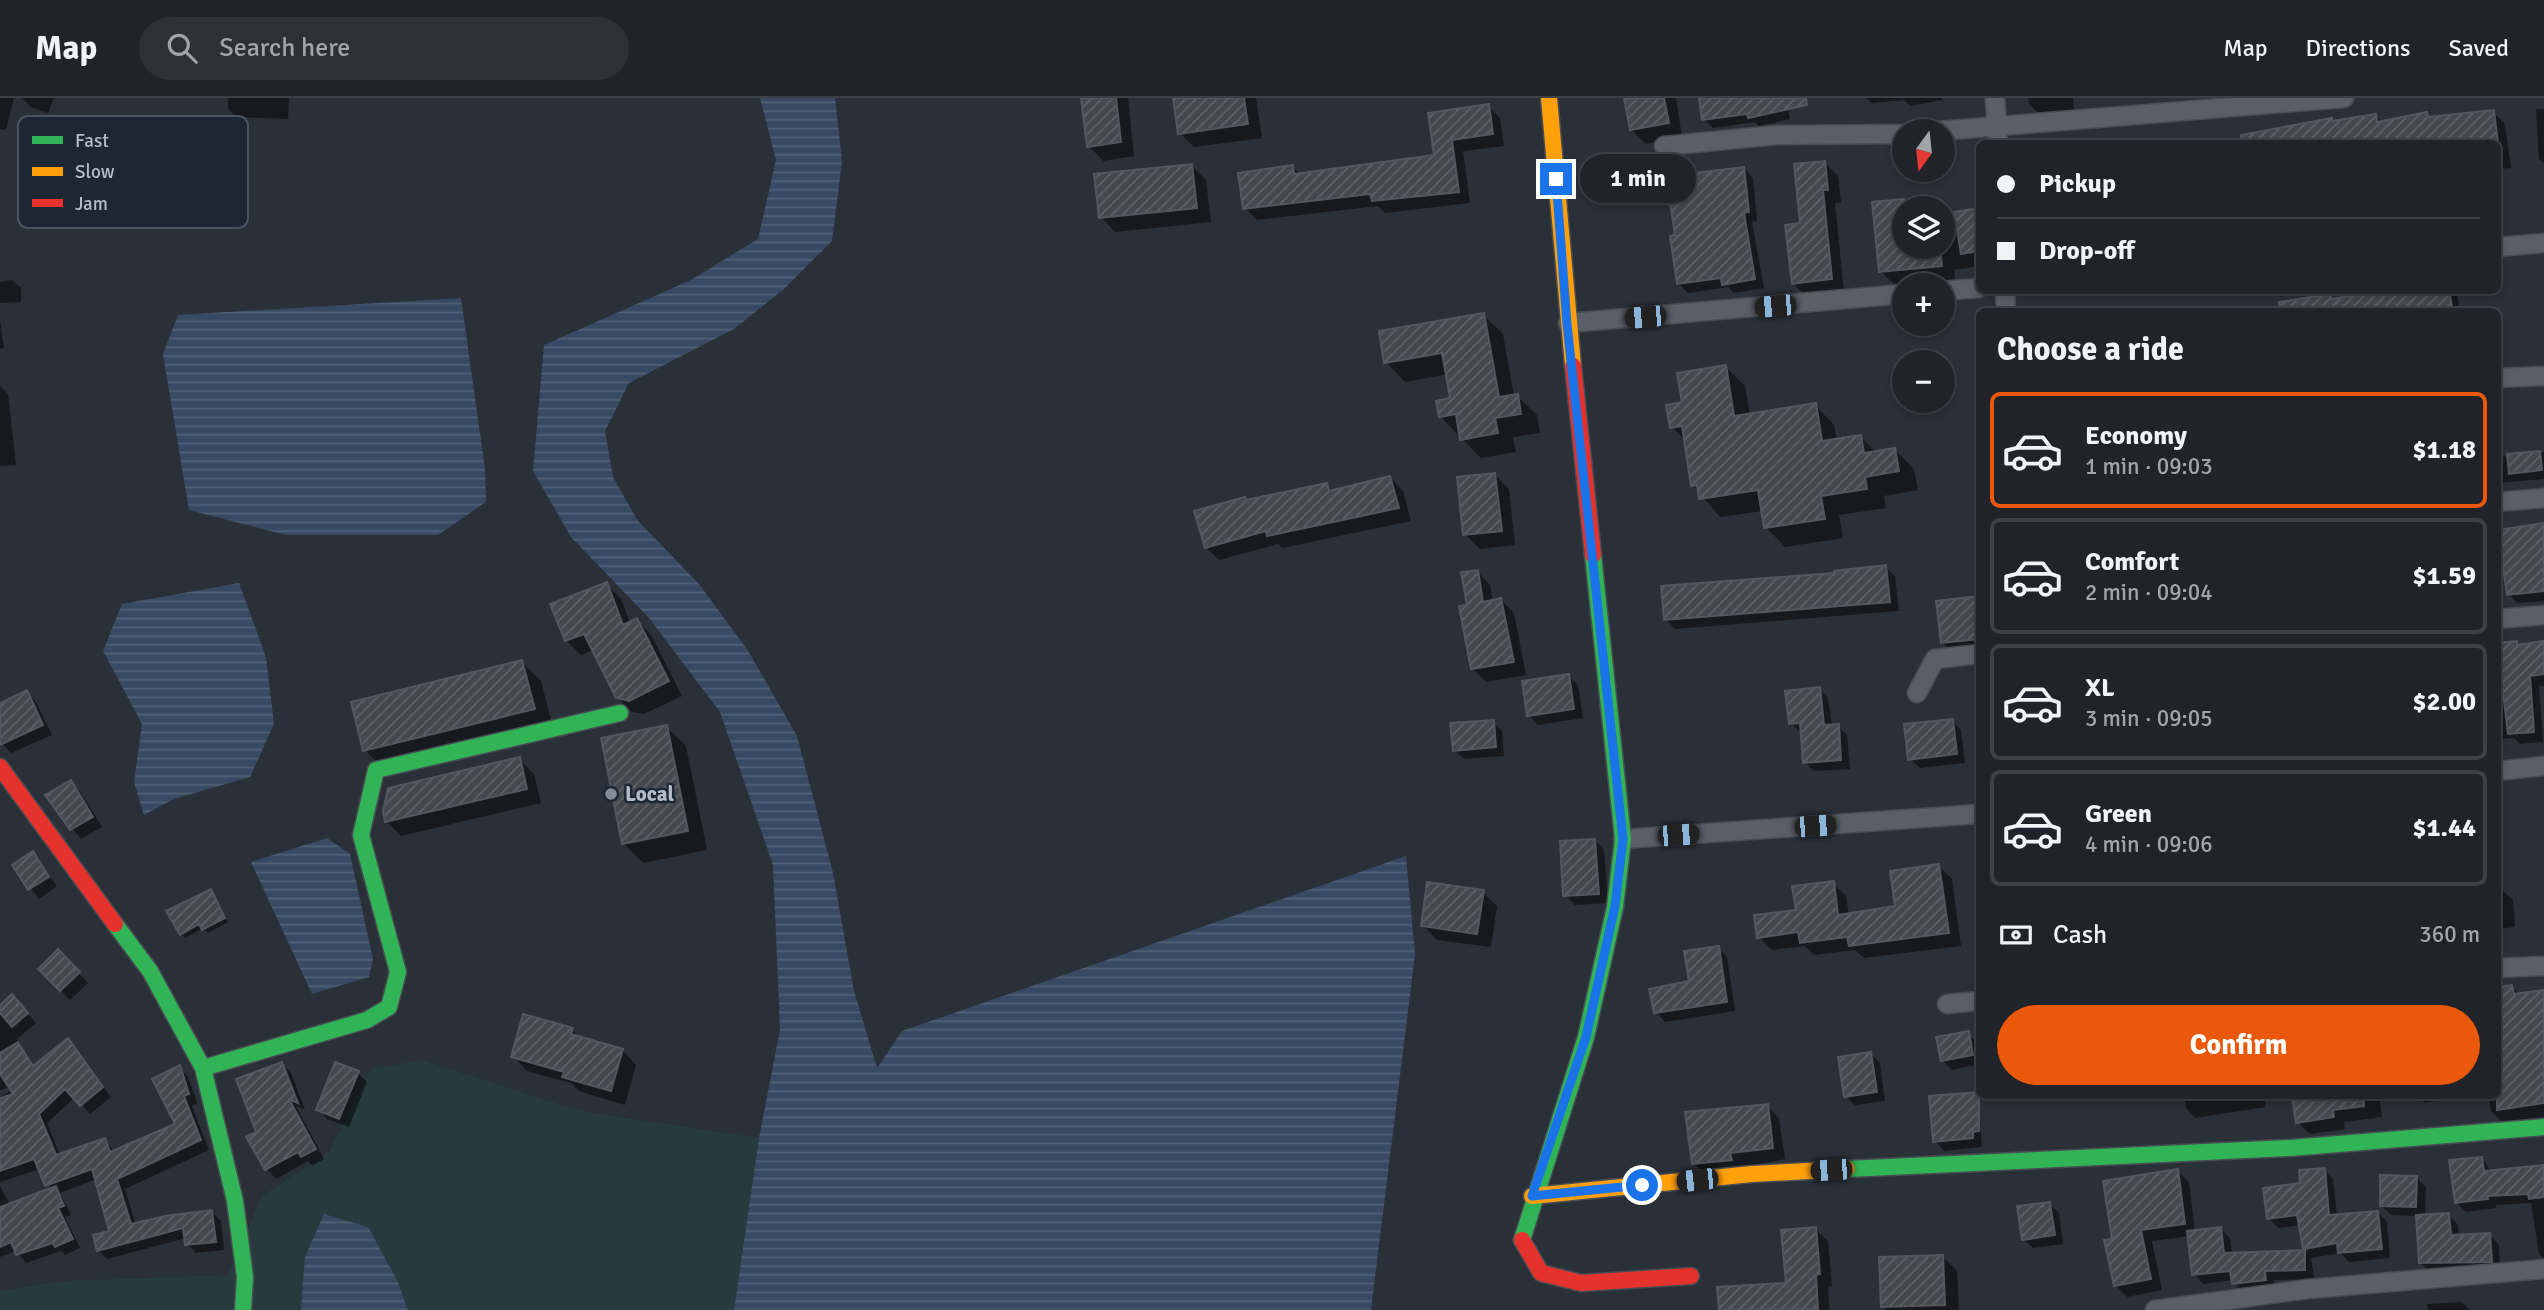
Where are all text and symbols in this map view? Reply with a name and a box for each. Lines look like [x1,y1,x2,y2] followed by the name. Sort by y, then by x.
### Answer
[139,17,629,80] search box
[35,28,97,69] text: Map
[163,29,201,67] icon: search
[219,32,350,64] text: Search here
[2223,33,2268,63] text: Map
[2306,33,2411,63] text: Directions
[2449,33,2509,63] text: Saved
[18,116,248,228] legend
[1892,119,1955,182] north arrow
[1892,119,1955,413] map controls
[75,129,109,153] text: Fast
[1580,154,1696,204] callout: 1 min
[75,160,115,184] text: Slow
[1540,163,1572,195] route end
[1610,164,1666,193] text: 1 min
[2039,168,2116,200] text: Pickup
[75,192,108,216] text: Jam
[1892,196,1955,259] button: layers
[2039,235,2135,267] text: Drop-off
[1892,273,1955,336] button: +
[1754,294,1797,318] car
[1624,305,1667,329] car
[1997,330,2184,369] text: Choose a ride
[1892,350,1955,413] button: −
[2001,419,2064,482] icon: car
[2085,420,2187,452] text: Economy
[2412,434,2476,466] text: $1.18
[2085,452,2213,481] text: 1 min · 09:03
[2001,545,2064,608] icon: car
[2085,546,2179,578] text: Comfort
[2412,560,2476,592] text: $1.59
[2085,578,2213,607] text: 2 min · 09:04
[2001,671,2064,734] icon: car
[2085,672,2115,704] text: XL
[2412,686,2476,718] text: $2.00
[2085,704,2213,733] text: 3 min · 09:05
[625,781,674,807] place label: Local
[603,786,619,802] marker: Local
[2001,797,2064,860] icon: car
[2085,798,2152,830] text: Green
[2412,812,2476,844] text: $1.44
[1794,814,1837,838] car
[1657,823,1700,847] car
[2085,830,2213,859] text: 4 min · 09:06
[1997,916,2035,954] icon: cash
[2053,919,2107,951] text: Cash
[2419,920,2480,949] text: 360 m
[1997,1005,2480,1085] button: Confirm
[1810,1158,1853,1182] car
[1676,1167,1719,1193] car
[1626,1169,1658,1201] route start

